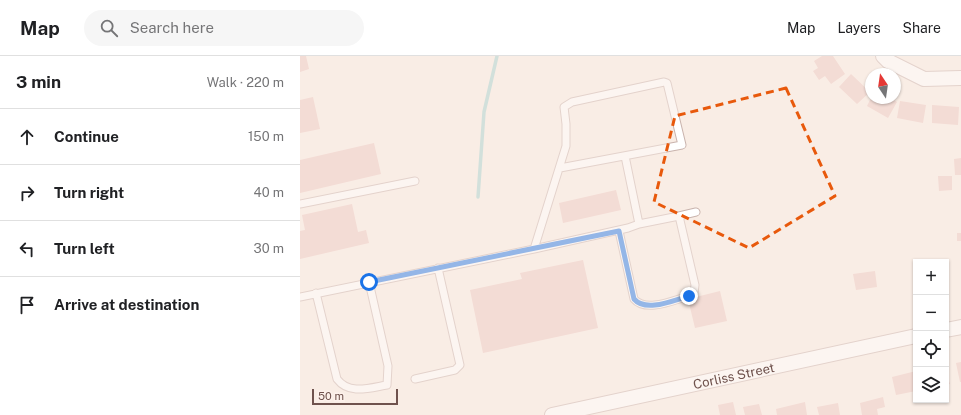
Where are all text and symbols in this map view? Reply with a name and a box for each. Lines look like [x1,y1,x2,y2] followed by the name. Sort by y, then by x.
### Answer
[84,10,364,46] search box
[20,17,60,39] text: Map
[98,17,120,39] icon: search
[130,19,214,36] text: Search here
[787,20,815,36] text: Map
[837,20,881,36] text: Layers
[903,20,941,36] text: Share
[865,68,901,104] north arrow
[16,72,61,92] text: 3 min
[207,75,284,90] text: Walk · 220 m
[16,126,38,148] icon: ahead
[54,128,119,145] text: Continue
[248,129,284,144] text: 150 m
[16,182,38,204] icon: right
[54,184,124,201] text: Turn right
[253,185,284,200] text: 40 m
[16,238,38,260] icon: left
[54,240,115,257] text: Turn left
[254,241,284,256] text: 30 m
[913,259,949,403] map controls
[913,259,949,295] button: +
[360,273,378,291] route start
[680,287,698,305] route end
[16,294,38,316] icon: arrive
[913,295,949,331] button: −
[54,296,199,313] text: Arrive at destination
[913,331,949,367] button: locate
[692,359,776,392] street label: Corliss Street
[913,367,949,403] button: layers
[312,387,398,406] scale bar
[318,390,344,402] text: 50 m

